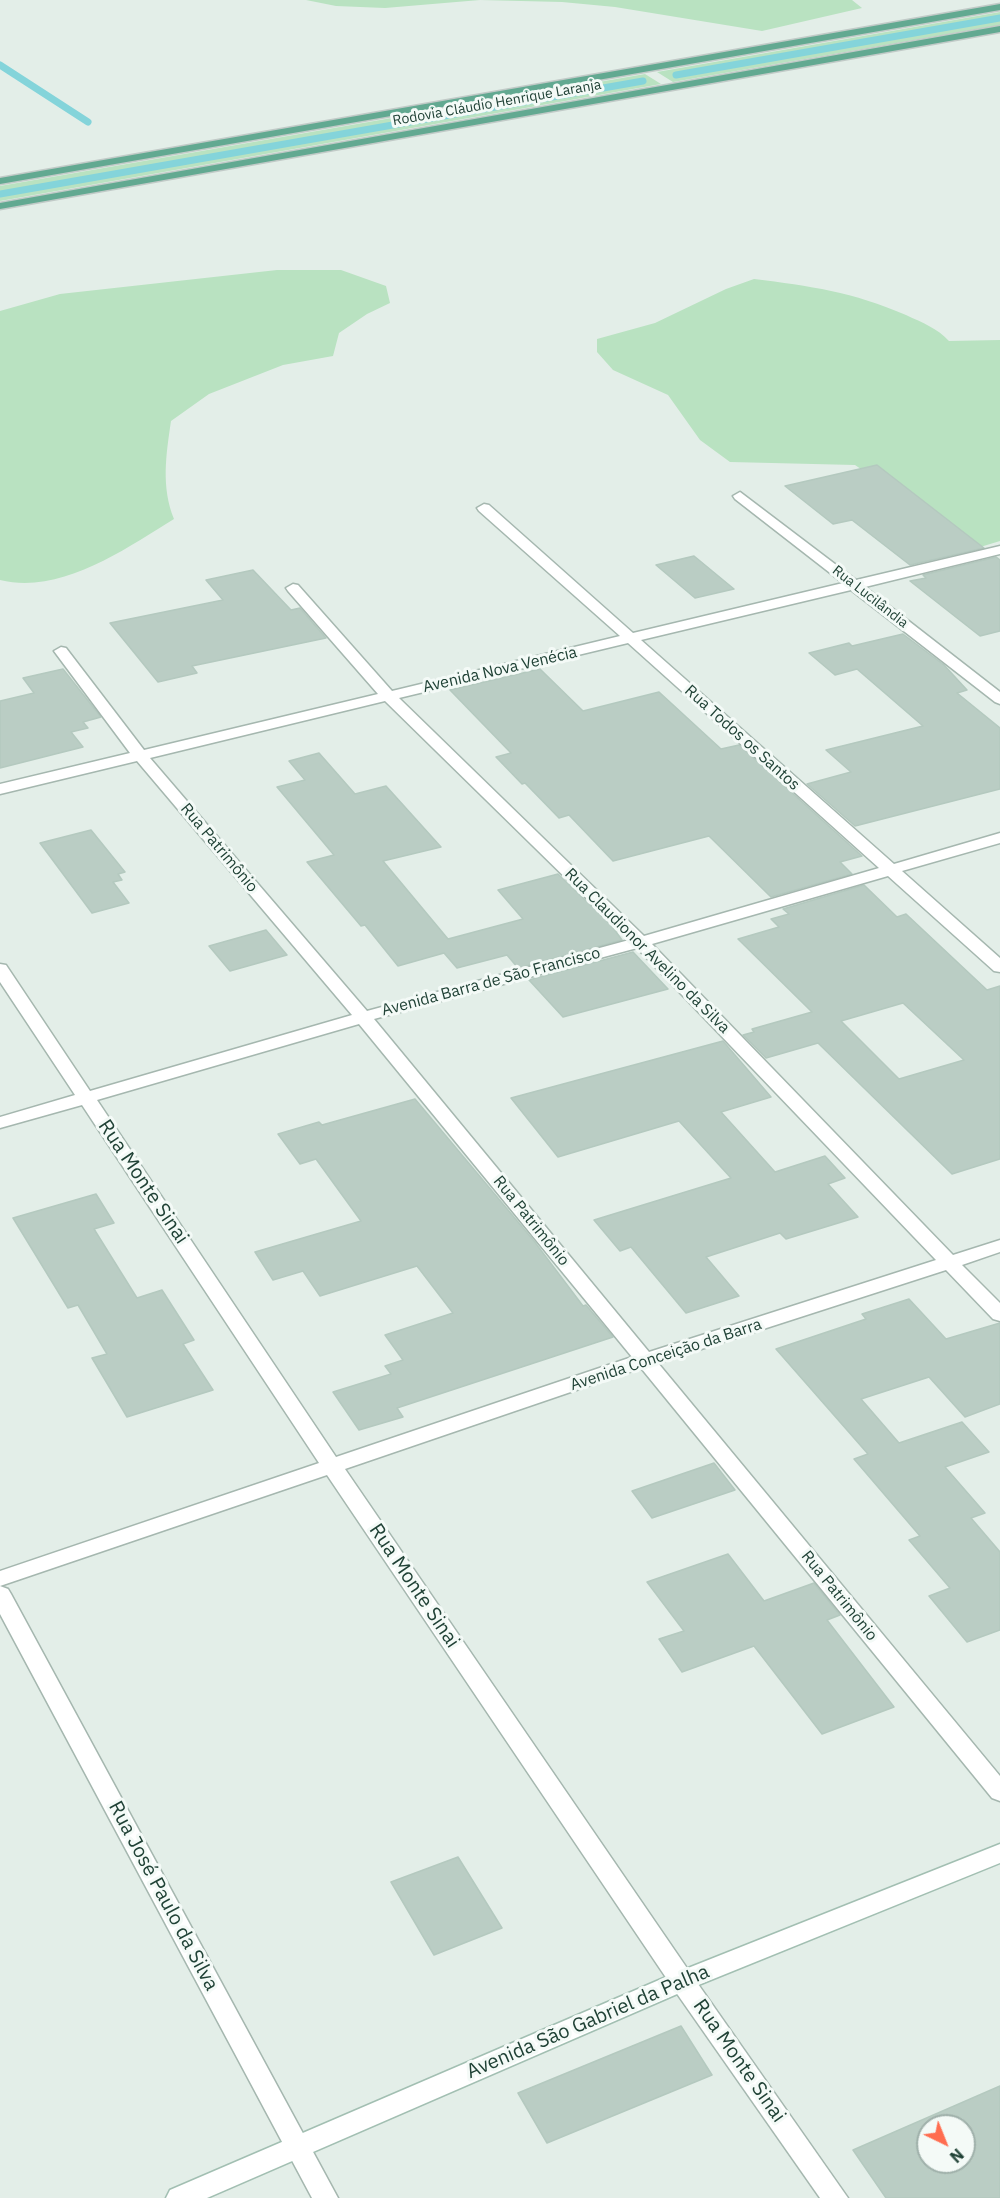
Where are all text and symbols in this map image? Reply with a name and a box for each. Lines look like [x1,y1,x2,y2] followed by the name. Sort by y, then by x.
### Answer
[391,76,603,130] street label: Rodovia Cláudio Henrique Laranja
[829,562,911,632] street label: Rua Lucilândia
[421,643,579,697] street label: Avenida Nova Venécia
[680,681,804,795] street label: Rua Todos os Santos
[176,800,262,896] street label: Rua Patrimônio
[560,864,734,1038] street label: Rua Claudionor Avelino da Silva
[380,944,602,1020] street label: Avenida Barra de São Francisco
[93,1115,193,1249] street label: Rua Monte Sinai
[489,1172,573,1270] street label: Rua Patrimônio
[568,1315,764,1395] street label: Avenida Conceição da Barra
[364,1519,464,1653] street label: Rua Monte Sinai
[797,1547,881,1645] street label: Rua Patrimônio
[103,1797,223,1995] street label: Rua José Paulo da Silva
[463,1960,713,2084] street label: Avenida São Gabriel da Palha
[688,1995,790,2127] street label: Rua Monte Sinai
[916,2114,976,2174] north arrow
[946,2144,968,2167] text: N

